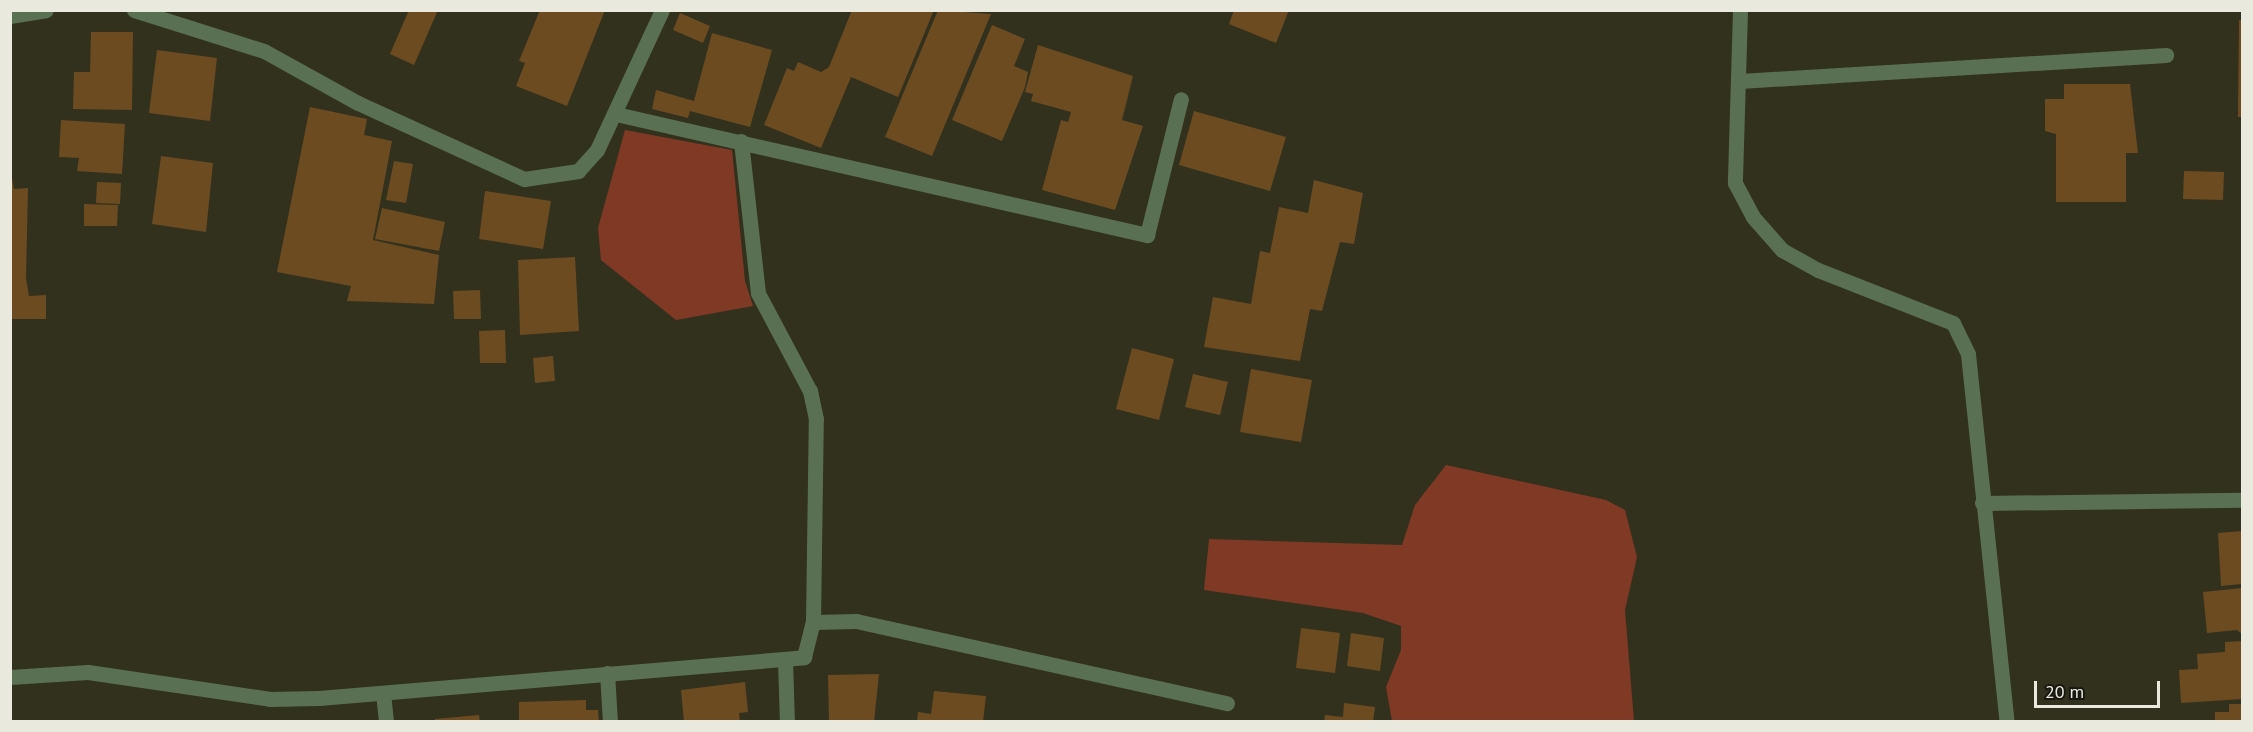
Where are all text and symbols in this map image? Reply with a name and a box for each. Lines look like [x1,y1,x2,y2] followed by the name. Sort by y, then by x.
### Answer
[2037,669,2163,707] scale bar
[2045,680,2084,703] text: 20 m

